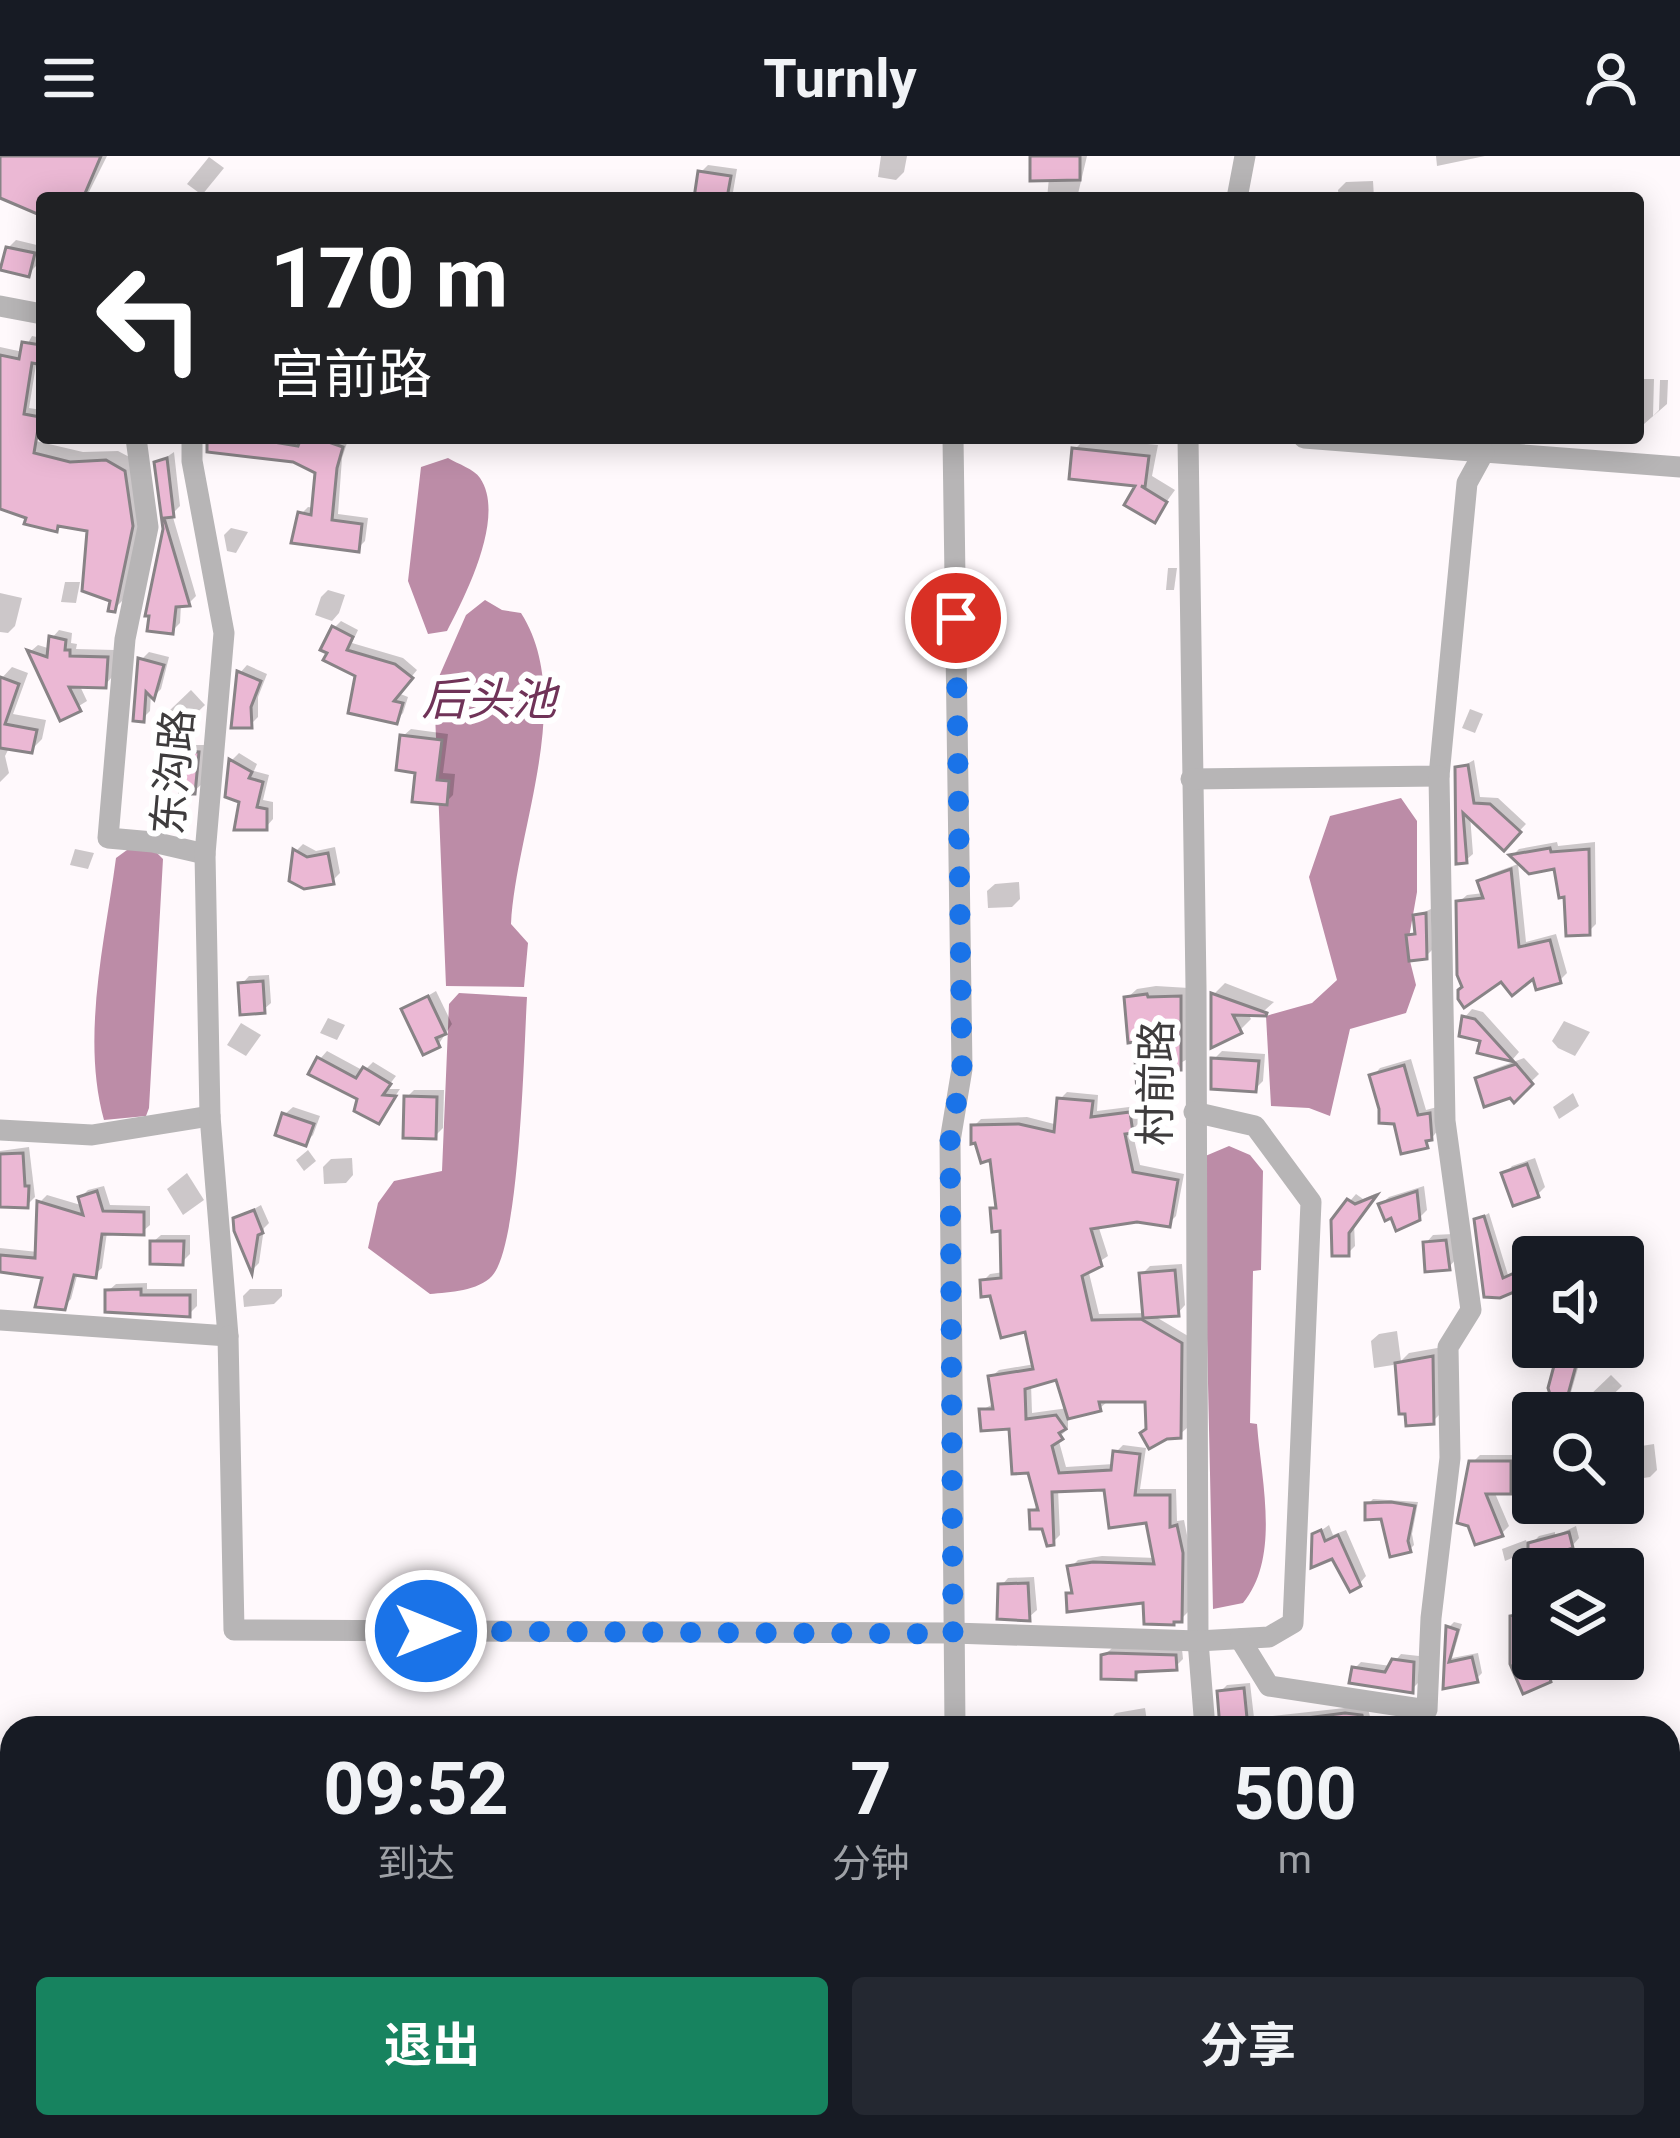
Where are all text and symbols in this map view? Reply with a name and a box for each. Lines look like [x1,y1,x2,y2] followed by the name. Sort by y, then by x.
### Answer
[36,45,102,111] icon: menu
[1578,45,1644,111] icon: person
[763,47,917,110] text: Turnly
[270,229,508,328] text: 170 m
[72,240,228,396] icon: left
[270,343,432,406] text: 宫前路
[905,567,1007,669] pin
[923,585,989,651] icon: arrive
[421,673,560,726] water label: 后头池
[143,707,203,837] street label: 东沟路
[1130,1020,1182,1146] street label: 村前路
[1512,1236,1644,1680] map controls
[1512,1236,1644,1368] button: sound
[1512,1392,1644,1524] button: search
[1512,1548,1644,1680] button: layers
[363,1568,489,1694] position arrow
[323,1747,509,1832] text: 09:52
[850,1747,891,1832] text: 7
[1233,1752,1357,1837] text: 500
[1278,1837,1312,1883] text: m
[377,1841,455,1887] text: 到达
[832,1841,910,1887] text: 分钟
[36,1977,828,2115] button: 退出
[852,1977,1644,2115] button: 分享

